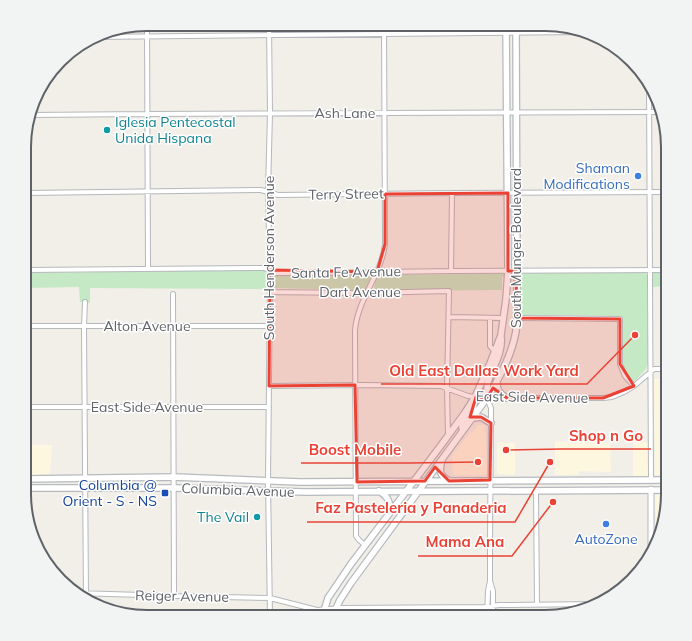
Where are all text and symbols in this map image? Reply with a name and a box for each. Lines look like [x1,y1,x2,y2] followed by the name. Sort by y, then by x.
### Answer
[315,104,375,122] street label: Ash Lane
[115,113,236,147] place label: Iglesia Pentecostal Unida Hispana
[102,125,112,135] marker: Iglesia Pentecostal Unida Hispana
[544,159,630,193] place label: Shaman Modifications
[507,168,525,328] street label: South Munger Boulevard
[633,171,643,181] marker: Shaman Modifications
[260,176,278,340] street label: South Henderson Avenue
[308,184,384,204] street label: Terry Street
[291,262,401,282] street label: Santa Fe Avenue
[319,283,401,301] street label: Dart Avenue
[103,317,191,335] street label: Alton Avenue
[381,357,587,384] callout: Old East Dallas Work Yard
[389,361,579,380] text: Old East Dallas Work Yard
[476,387,588,407] street label: East Side Avenue
[91,398,203,416] street label: East Side Avenue
[561,422,651,449] callout: Shop n Go
[569,426,643,445] text: Shop n Go
[301,436,410,463] callout: Boost Mobile
[309,440,401,459] text: Boost Mobile
[63,476,157,510] place label: Columbia @ Orient - S - NS
[181,479,295,501] street label: Columbia Avenue
[160,488,170,498] marker: Columbia @ Orient - S - NS
[307,495,515,522] callout: Faz Pasteleria y Panaderia
[315,498,507,517] text: Faz Pasteleria y Panaderia
[197,508,249,526] place label: The Vail
[252,512,262,522] marker: The Vail
[601,519,611,529] marker: AutoZone
[418,529,512,556] callout: Mama Ana
[574,530,638,548] place label: AutoZone
[426,532,504,551] text: Mama Ana
[135,586,229,606] street label: Reiger Avenue

